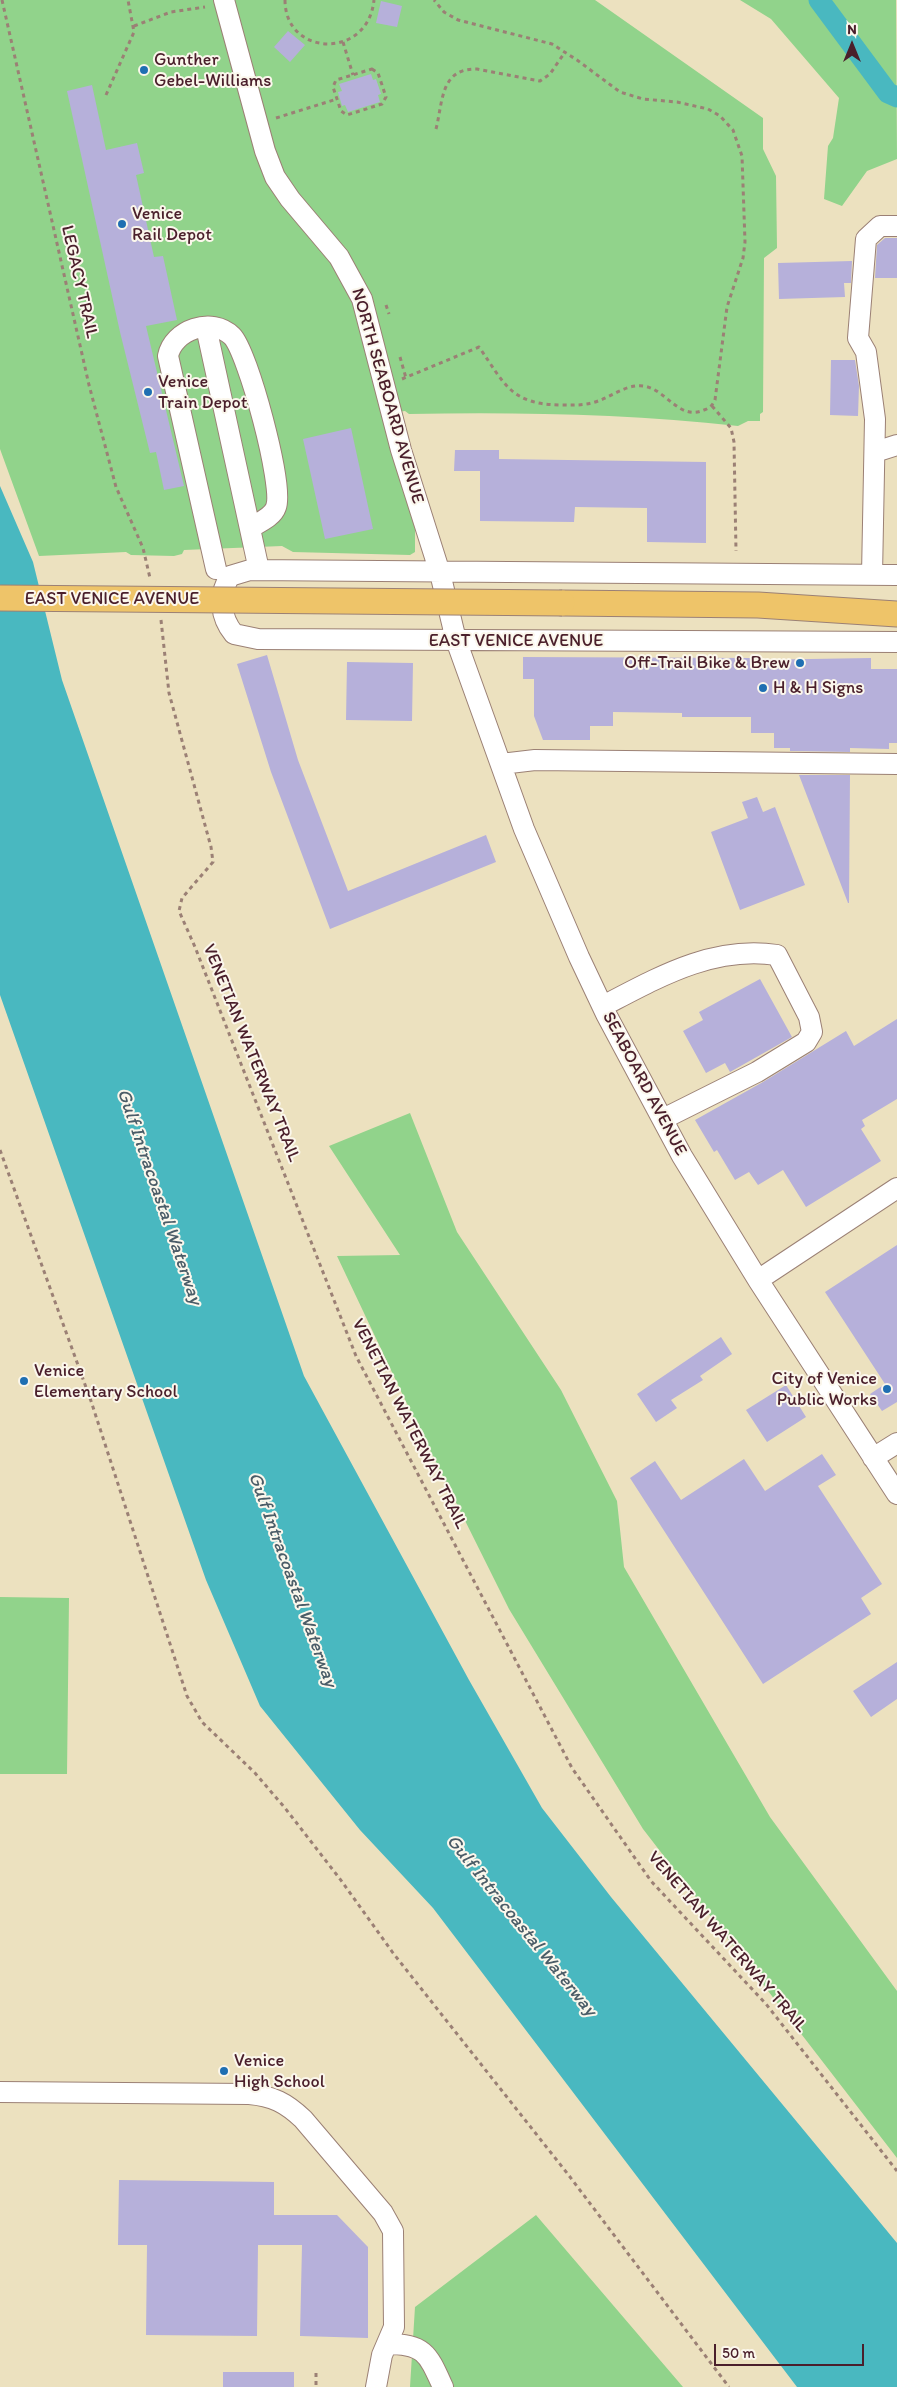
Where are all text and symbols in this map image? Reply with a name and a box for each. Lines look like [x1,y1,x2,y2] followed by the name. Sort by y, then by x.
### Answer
[827,20,877,70] north arrow
[847,21,857,38] text: N
[154,49,271,92] place label: Gunther Gebel-Williams
[138,64,150,76] marker: Gunther Gebel-Williams
[132,203,212,245] place label: Venice Rail Depot
[116,218,128,230] marker: Venice Rail Depot
[55,223,103,341] street label: LEGACY TRAIL
[346,286,428,506] street label: NORTH SEABOARD AVENUE
[158,371,247,414] place label: Venice Train Depot
[142,386,154,398] marker: Venice Train Depot
[25,588,199,610] street label: EAST VENICE AVENUE
[429,630,603,652] street label: EAST VENICE AVENUE
[624,652,790,674] place label: Off-Trail Bike & Brew
[794,657,806,669] marker: Off-Trail Bike & Brew
[773,677,863,699] place label: H & H Signs
[757,682,769,694] marker: H & H Signs
[197,941,305,1165] street label: VENETIAN WATERWAY TRAIL
[597,1008,691,1160] street label: SEABOARD AVENUE
[111,1086,207,1308] water label: Gulf Intracoastal Waterway
[346,1315,472,1533] street label: VENETIAN WATERWAY TRAIL
[34,1360,178,1402] place label: Venice Elementary School
[771,1368,877,1410] place label: City of Venice Public Works
[18,1375,30,1387] marker: Venice Elementary School
[881,1383,893,1395] marker: City of Venice Public Works
[243,1470,341,1690] water label: Gulf Intracoastal Waterway
[441,1831,601,2021] water label: Gulf Intracoastal Waterway
[642,1847,812,2037] street label: VENETIAN WATERWAY TRAIL
[234,2050,325,2092] place label: Venice High School
[218,2065,230,2077] marker: Venice High School
[717,2334,867,2366] scale bar
[722,2344,755,2362] text: 50 m

